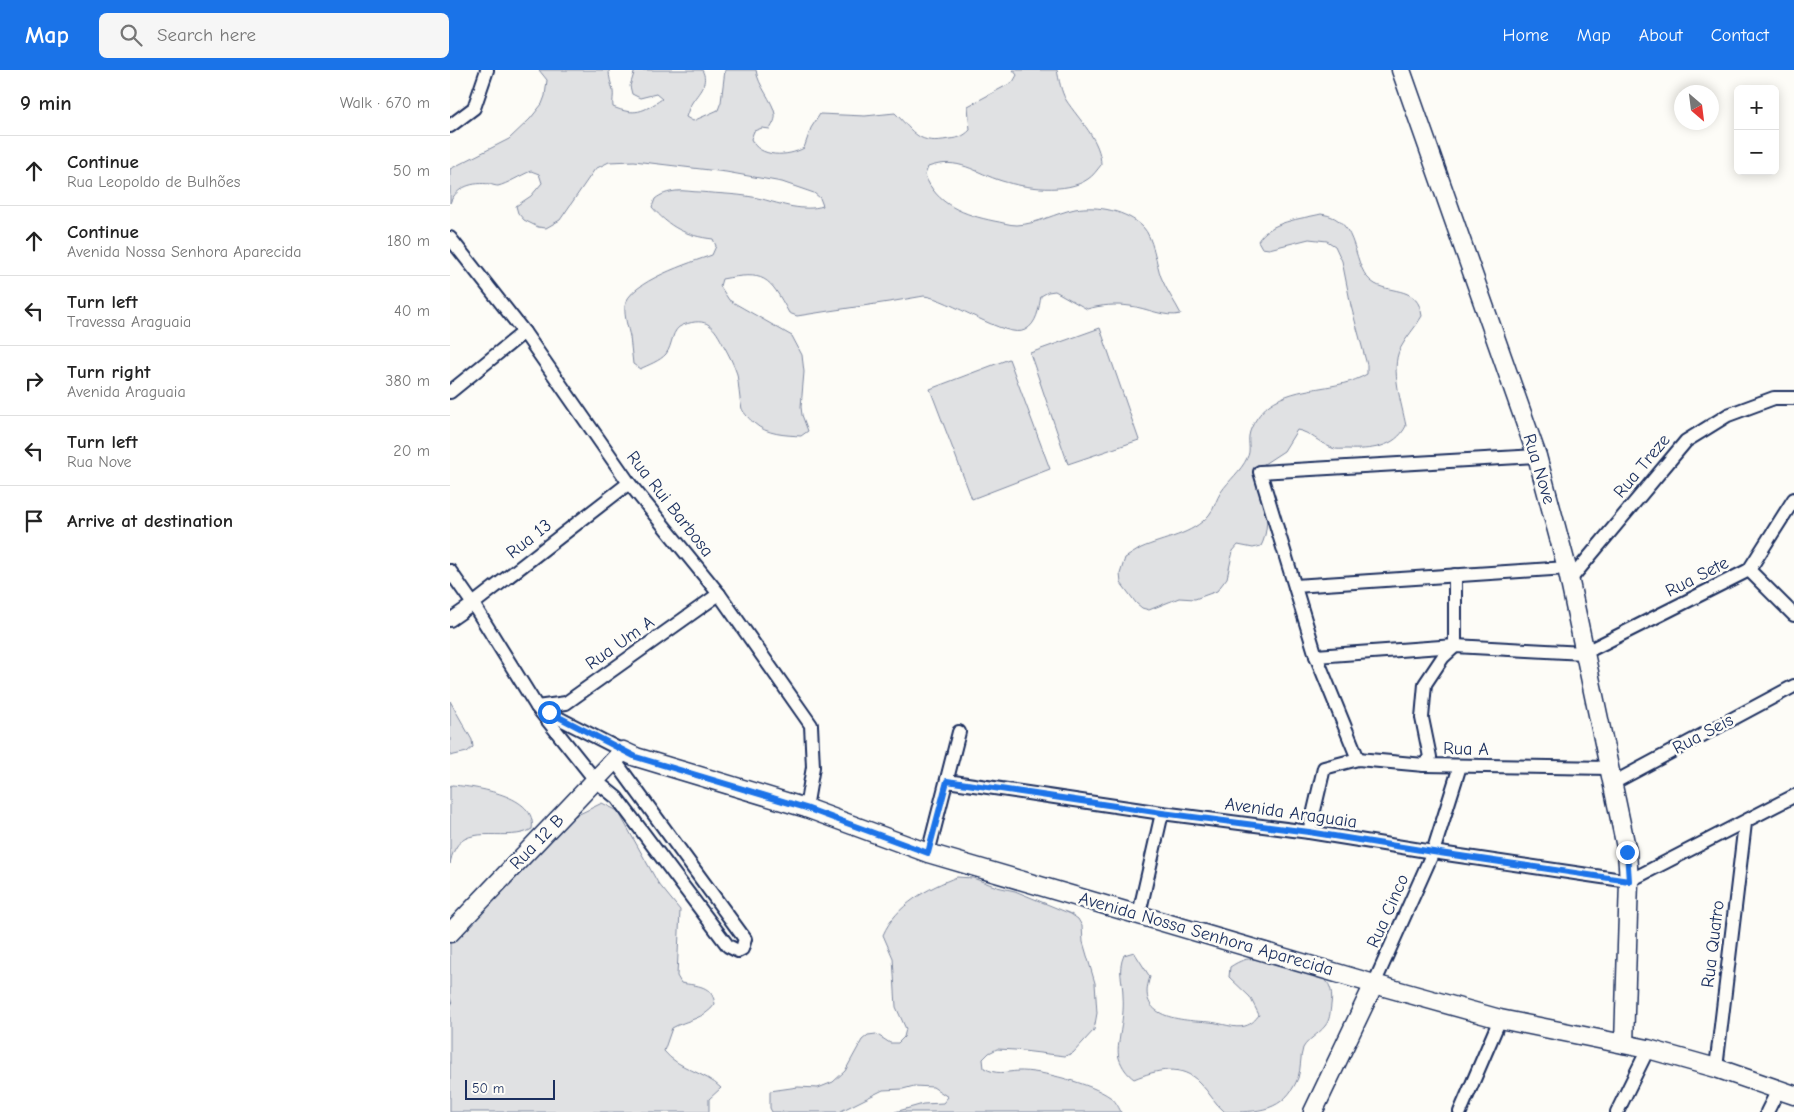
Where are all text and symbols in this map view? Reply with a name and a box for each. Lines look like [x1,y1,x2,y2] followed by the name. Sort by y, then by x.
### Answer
[99,13,449,58] search box
[25,21,69,49] text: Map
[117,21,145,49] icon: search
[157,24,256,46] text: Search here
[1502,25,1549,46] text: Home
[1577,25,1611,46] text: Map
[1639,25,1683,46] text: About
[1711,25,1769,46] text: Contact
[1674,85,1719,130] north arrow
[1734,85,1779,175] map controls
[1734,85,1779,130] button: +
[20,91,72,115] text: 9 min
[340,94,430,112] text: Walk · 670 m
[1734,130,1779,175] button: −
[67,151,139,173] text: Continue
[20,157,48,185] icon: ahead
[393,162,430,180] text: 50 m
[67,173,240,191] text: Rua Leopoldo de Bulhões
[67,221,139,243] text: Continue
[20,227,48,255] icon: ahead
[387,232,430,250] text: 180 m
[67,243,302,261] text: Avenida Nossa Senhora Aparecida
[67,291,138,313] text: Turn left
[20,297,48,325] icon: left
[394,302,430,320] text: 40 m
[67,313,191,331] text: Travessa Araguaia
[67,361,151,383] text: Turn right
[20,367,48,395] icon: right
[385,372,430,390] text: 380 m
[67,383,186,401] text: Avenida Araguaia
[1609,430,1675,502] street label: Rua Treze
[67,431,138,453] text: Turn left
[1518,431,1560,507] street label: Rua Nove
[20,437,48,465] icon: left
[393,442,430,460] text: 20 m
[622,447,718,561] street label: Rua Rui Barbosa
[67,453,132,471] text: Rua Nove
[20,507,48,535] icon: arrive
[67,510,233,532] text: Arrive at destination
[502,515,556,563] street label: Rua 13
[1662,552,1732,602] street label: Rua Sete
[582,612,658,674] street label: Rua Um A
[538,701,561,724] route start
[1669,709,1737,759] street label: Rua Seis
[1443,738,1489,760] street label: Rua A
[1223,793,1359,833] street label: Avenida Araguaia
[505,810,569,874] street label: Rua 12 B
[1616,841,1639,864] route end
[1362,871,1414,951] street label: Rua Cinco
[1076,888,1336,980] street label: Avenida Nossa Senhora Aparecida
[1697,899,1729,989] street label: Rua Quatro
[465,1077,555,1100] scale bar
[472,1080,504,1097] text: 50 m

